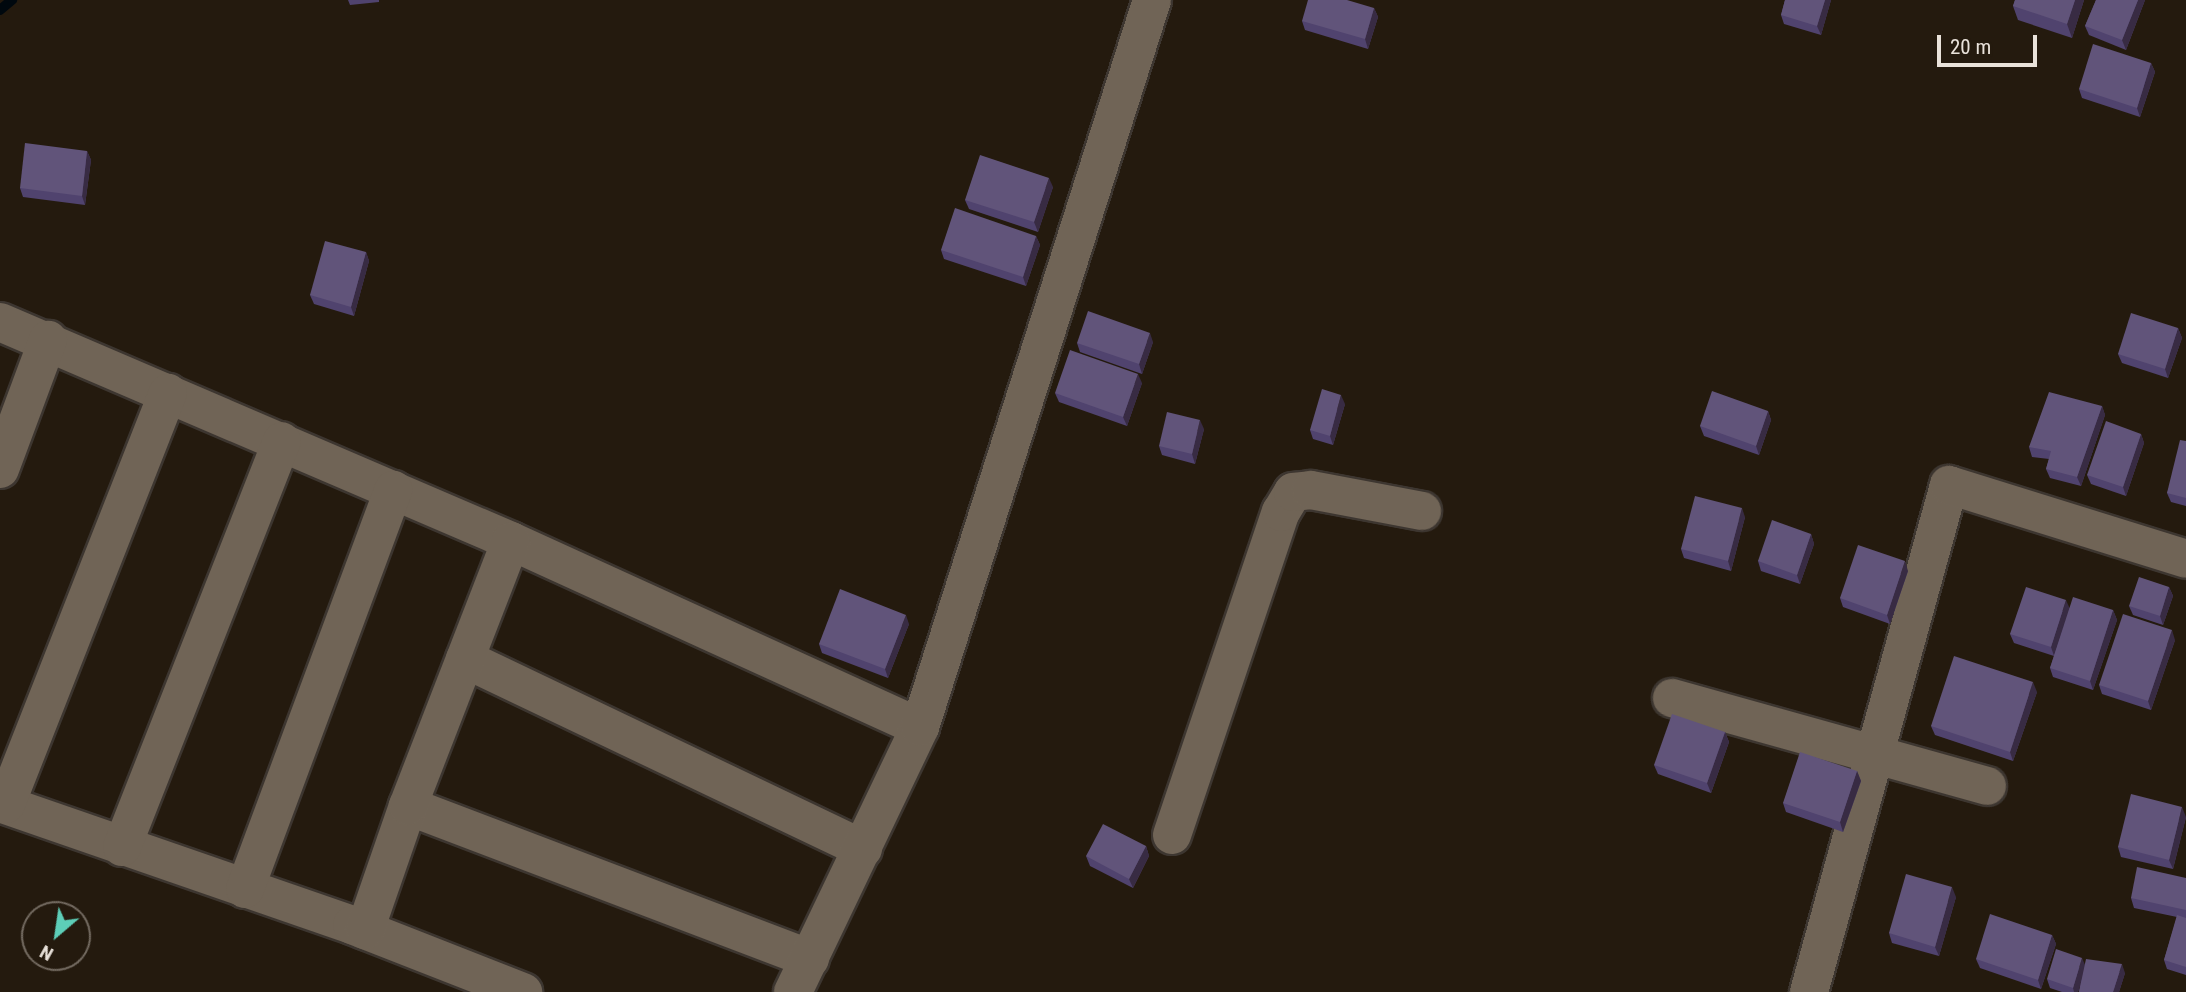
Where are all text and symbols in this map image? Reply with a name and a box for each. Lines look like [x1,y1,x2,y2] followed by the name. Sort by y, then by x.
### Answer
[1941,21,2041,65] scale bar
[1950,35,1991,59] text: 20 m
[21,901,91,971] north arrow
[36,940,57,966] text: N

